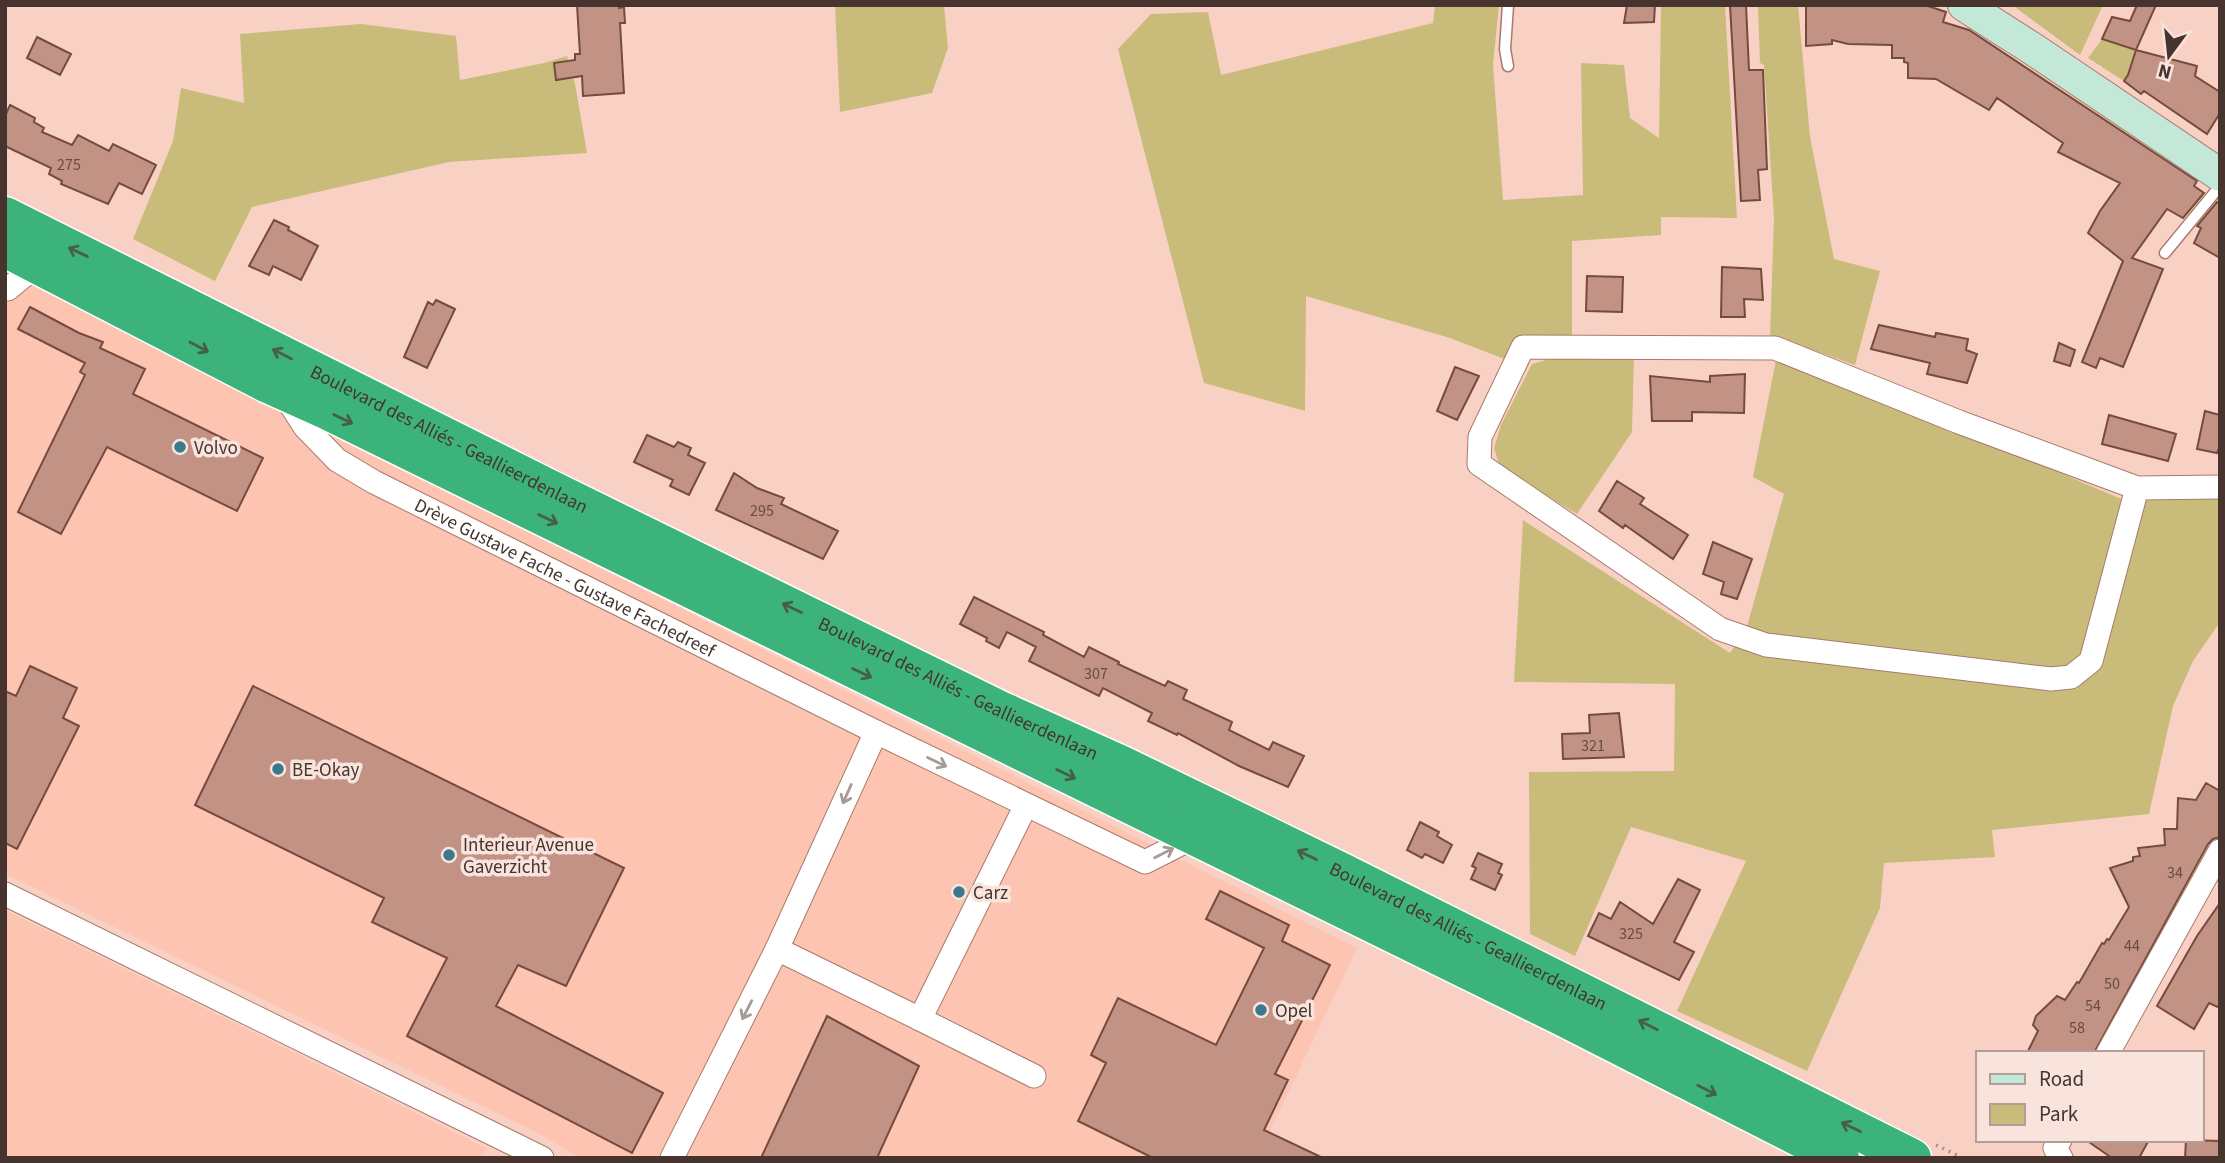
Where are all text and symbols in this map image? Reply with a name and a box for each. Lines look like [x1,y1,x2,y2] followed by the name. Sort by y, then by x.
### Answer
[2134,21,2204,91] north arrow
[2155,56,2175,86] text: N
[57,154,81,176] house number: 275
[68,245,89,259] one-way arrow
[188,340,208,354] one-way arrow
[272,347,293,361] one-way arrow
[305,359,592,521] street label: Boulevard des Alliés - Geallieerdenlaan
[332,412,353,426] one-way arrow
[194,435,238,462] place label: Volvo
[172,439,188,455] marker: Volvo
[409,492,721,665] street label: Drève Gustave Fache - Gustave Fachedreef
[750,500,774,522] house number: 295
[537,513,558,526] one-way arrow
[782,601,803,615] one-way arrow
[813,611,1102,768] street label: Boulevard des Alliés - Geallieerdenlaan
[1084,663,1108,685] house number: 307
[851,667,872,681] one-way arrow
[1581,735,1605,757] house number: 321
[926,755,947,769] one-way arrow
[292,757,360,784] place label: BE-Okay
[270,761,286,777] marker: BE-Okay
[1055,767,1076,781] one-way arrow
[840,783,853,804] one-way arrow
[463,832,594,881] place label: Interieur Avenue Gaverzicht
[1153,845,1174,859] one-way arrow
[441,847,457,863] marker: Interieur Avenue Gaverzicht
[1297,847,1318,861] one-way arrow
[1325,856,1611,1018] street label: Boulevard des Alliés - Geallieerdenlaan
[2167,862,2183,884] house number: 34
[973,880,1008,907] place label: Carz
[951,884,967,900] marker: Carz
[1619,923,1643,945] house number: 325
[2124,935,2140,957] house number: 44
[2104,973,2120,995] house number: 50
[2085,995,2101,1017] house number: 54
[1275,998,1313,1025] place label: Opel
[739,999,753,1020] one-way arrow
[1253,1002,1269,1018] marker: Opel
[2069,1017,2085,1039] house number: 58
[1638,1018,1659,1032] one-way arrow
[1976,1051,2204,1142] legend
[2039,1064,2084,1094] text: Road
[1696,1084,1717,1098] one-way arrow
[2039,1099,2079,1129] text: Park
[1841,1120,1862,1134] one-way arrow

